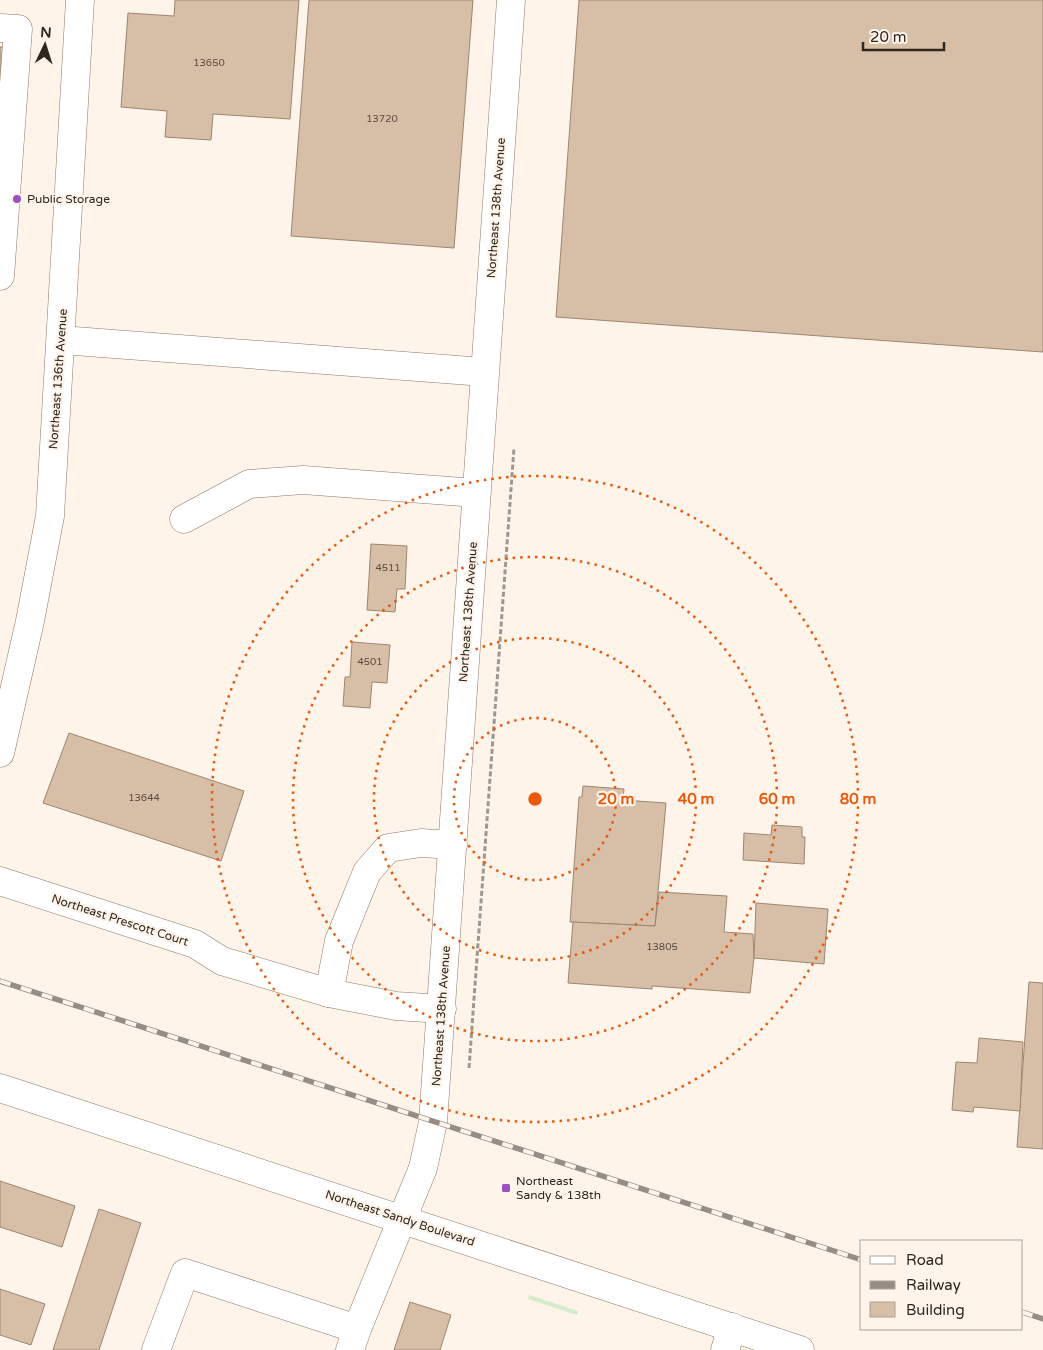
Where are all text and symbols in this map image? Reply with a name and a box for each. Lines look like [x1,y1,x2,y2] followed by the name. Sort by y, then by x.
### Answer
[20,20,70,70] north arrow
[863,20,944,52] scale bar
[40,24,52,41] text: N
[870,28,907,46] text: 20 m
[193,57,225,69] house number: 13650
[366,113,398,125] house number: 13720
[484,137,508,279] street label: Northeast 138th Avenue
[27,192,110,206] place label: Public Storage
[11,193,23,205] marker: Public Storage
[46,308,70,450] street label: Northeast 136th Avenue
[456,541,480,683] street label: Northeast 138th Avenue
[375,562,401,574] house number: 4511
[357,656,383,668] house number: 4501
[526,790,544,808] centre of rings
[598,790,634,808] text: 20 m
[678,790,714,808] text: 40 m
[759,790,795,808] text: 60 m
[840,790,876,808] text: 80 m
[128,792,160,804] house number: 13644
[50,891,191,949] street label: Northeast Prescott Court
[646,941,678,953] house number: 13805
[429,945,453,1087] street label: Northeast 138th Avenue
[516,1174,601,1202] place label: Northeast Sandy & 138th
[500,1182,512,1194] marker: Northeast Sandy & 138th
[323,1187,477,1249] street label: Northeast Sandy Boulevard
[860,1240,1023,1330] legend
[906,1251,944,1269] text: Road
[906,1276,961,1294] text: Railway
[906,1301,965,1319] text: Building

